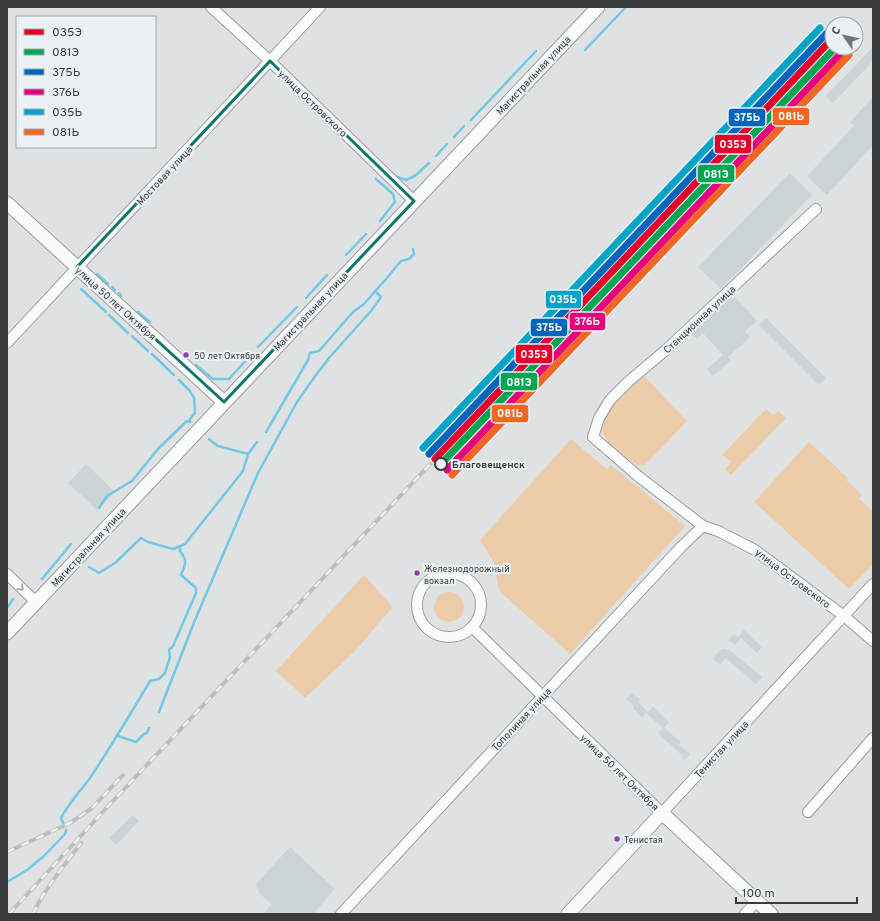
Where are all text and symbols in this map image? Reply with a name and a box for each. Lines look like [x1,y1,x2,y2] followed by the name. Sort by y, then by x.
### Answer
[16,16,156,148] legend
[824,16,864,56] north arrow
[829,24,844,38] text: С
[52,25,82,41] text: 035Э
[494,34,574,118] street label: Магистральная улица
[52,45,79,61] text: 081Э
[52,65,81,81] text: 375Ь
[275,68,350,141] street label: улица Островского
[52,85,80,101] text: 376Ь
[52,105,82,121] text: 035Ь
[772,107,810,126] line badge: 081Ь
[728,108,766,127] line badge: 375Ь
[778,110,804,124] text: 081Ь
[734,111,760,125] text: 375Ь
[52,125,79,141] text: 081Ь
[714,134,752,154] line badge: 035Э
[719,138,747,152] text: 035Э
[134,144,196,209] street label: Мостовая улица
[697,164,735,183] line badge: 081Э
[703,168,729,182] text: 081Э
[72,264,158,344] street label: улица 50 лет Октября
[271,270,351,354] street label: Магистральная улица
[661,283,739,357] street label: Станционная улица
[545,290,582,309] line badge: 035Ь
[549,293,577,307] text: 035Ь
[569,312,606,331] line badge: 376Ь
[574,315,600,329] text: 376Ь
[530,318,568,337] line badge: 375Ь
[536,321,562,335] text: 375Ь
[515,344,553,364] line badge: 035Э
[520,348,548,362] text: 035Э
[181,350,191,360] marker: 50 лет Октября
[194,351,260,362] place label: 50 лет Октября
[500,372,538,391] line badge: 081Э
[506,376,532,390] text: 081Э
[491,404,529,423] line badge: 081Ь
[497,407,523,421] text: 081Ь
[434,457,448,471] marker: Благовещенск
[452,459,525,472] place label: Благовещенск
[49,506,129,590] street label: Магистральная улица
[752,547,833,612] street label: улица Островского
[424,564,509,587] place label: Железнодорожный вокзал
[412,568,422,578] marker: Железнодорожный вокзал
[16,583,24,591] one-way arrow
[489,686,555,754] street label: Тополиная улица
[692,719,752,782] street label: Тенистая улица
[577,732,661,814] street label: улица 50 лет Октября
[612,834,622,844] marker: Тенистая
[624,835,663,846] place label: Тенистая
[736,879,857,905] scale bar
[742,886,775,902] text: 100 m

